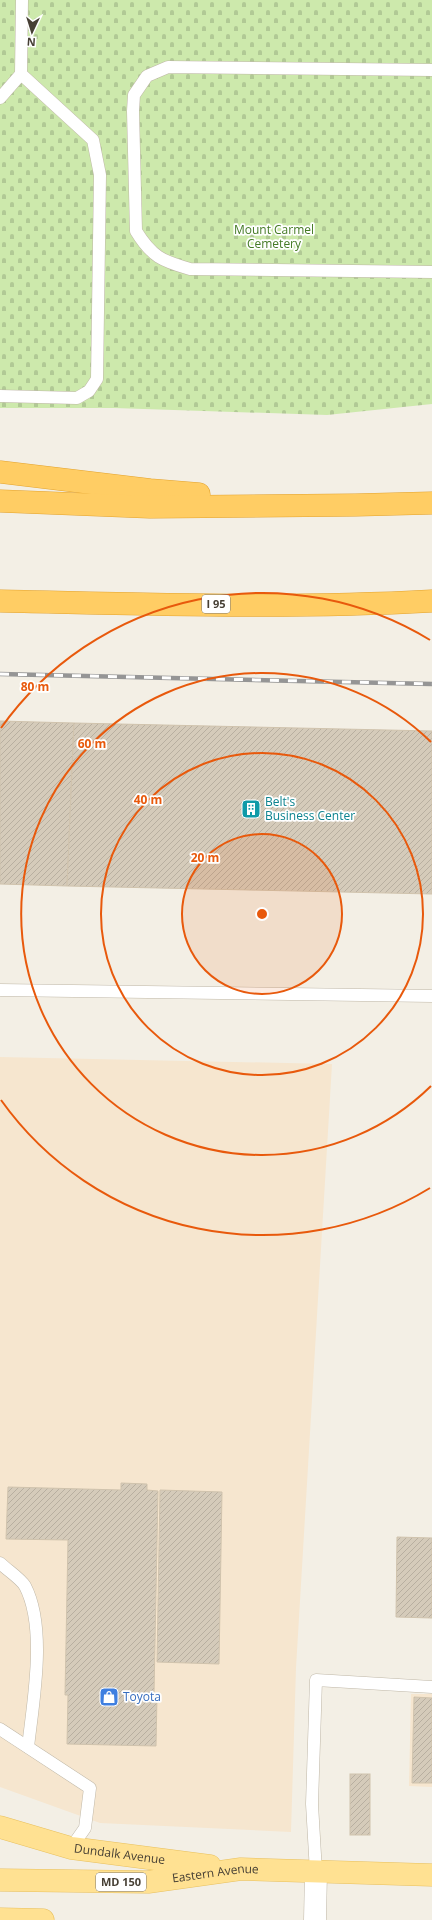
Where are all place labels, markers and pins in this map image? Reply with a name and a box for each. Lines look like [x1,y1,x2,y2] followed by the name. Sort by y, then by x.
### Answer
[265,793,355,824] place label: Belt's Business Center
[240,798,262,820] building icon: Belt's Business Center
[255,907,269,921] centre of rings
[98,1686,120,1708] shop icon: Toyota
[123,1688,161,1705] place label: Toyota

